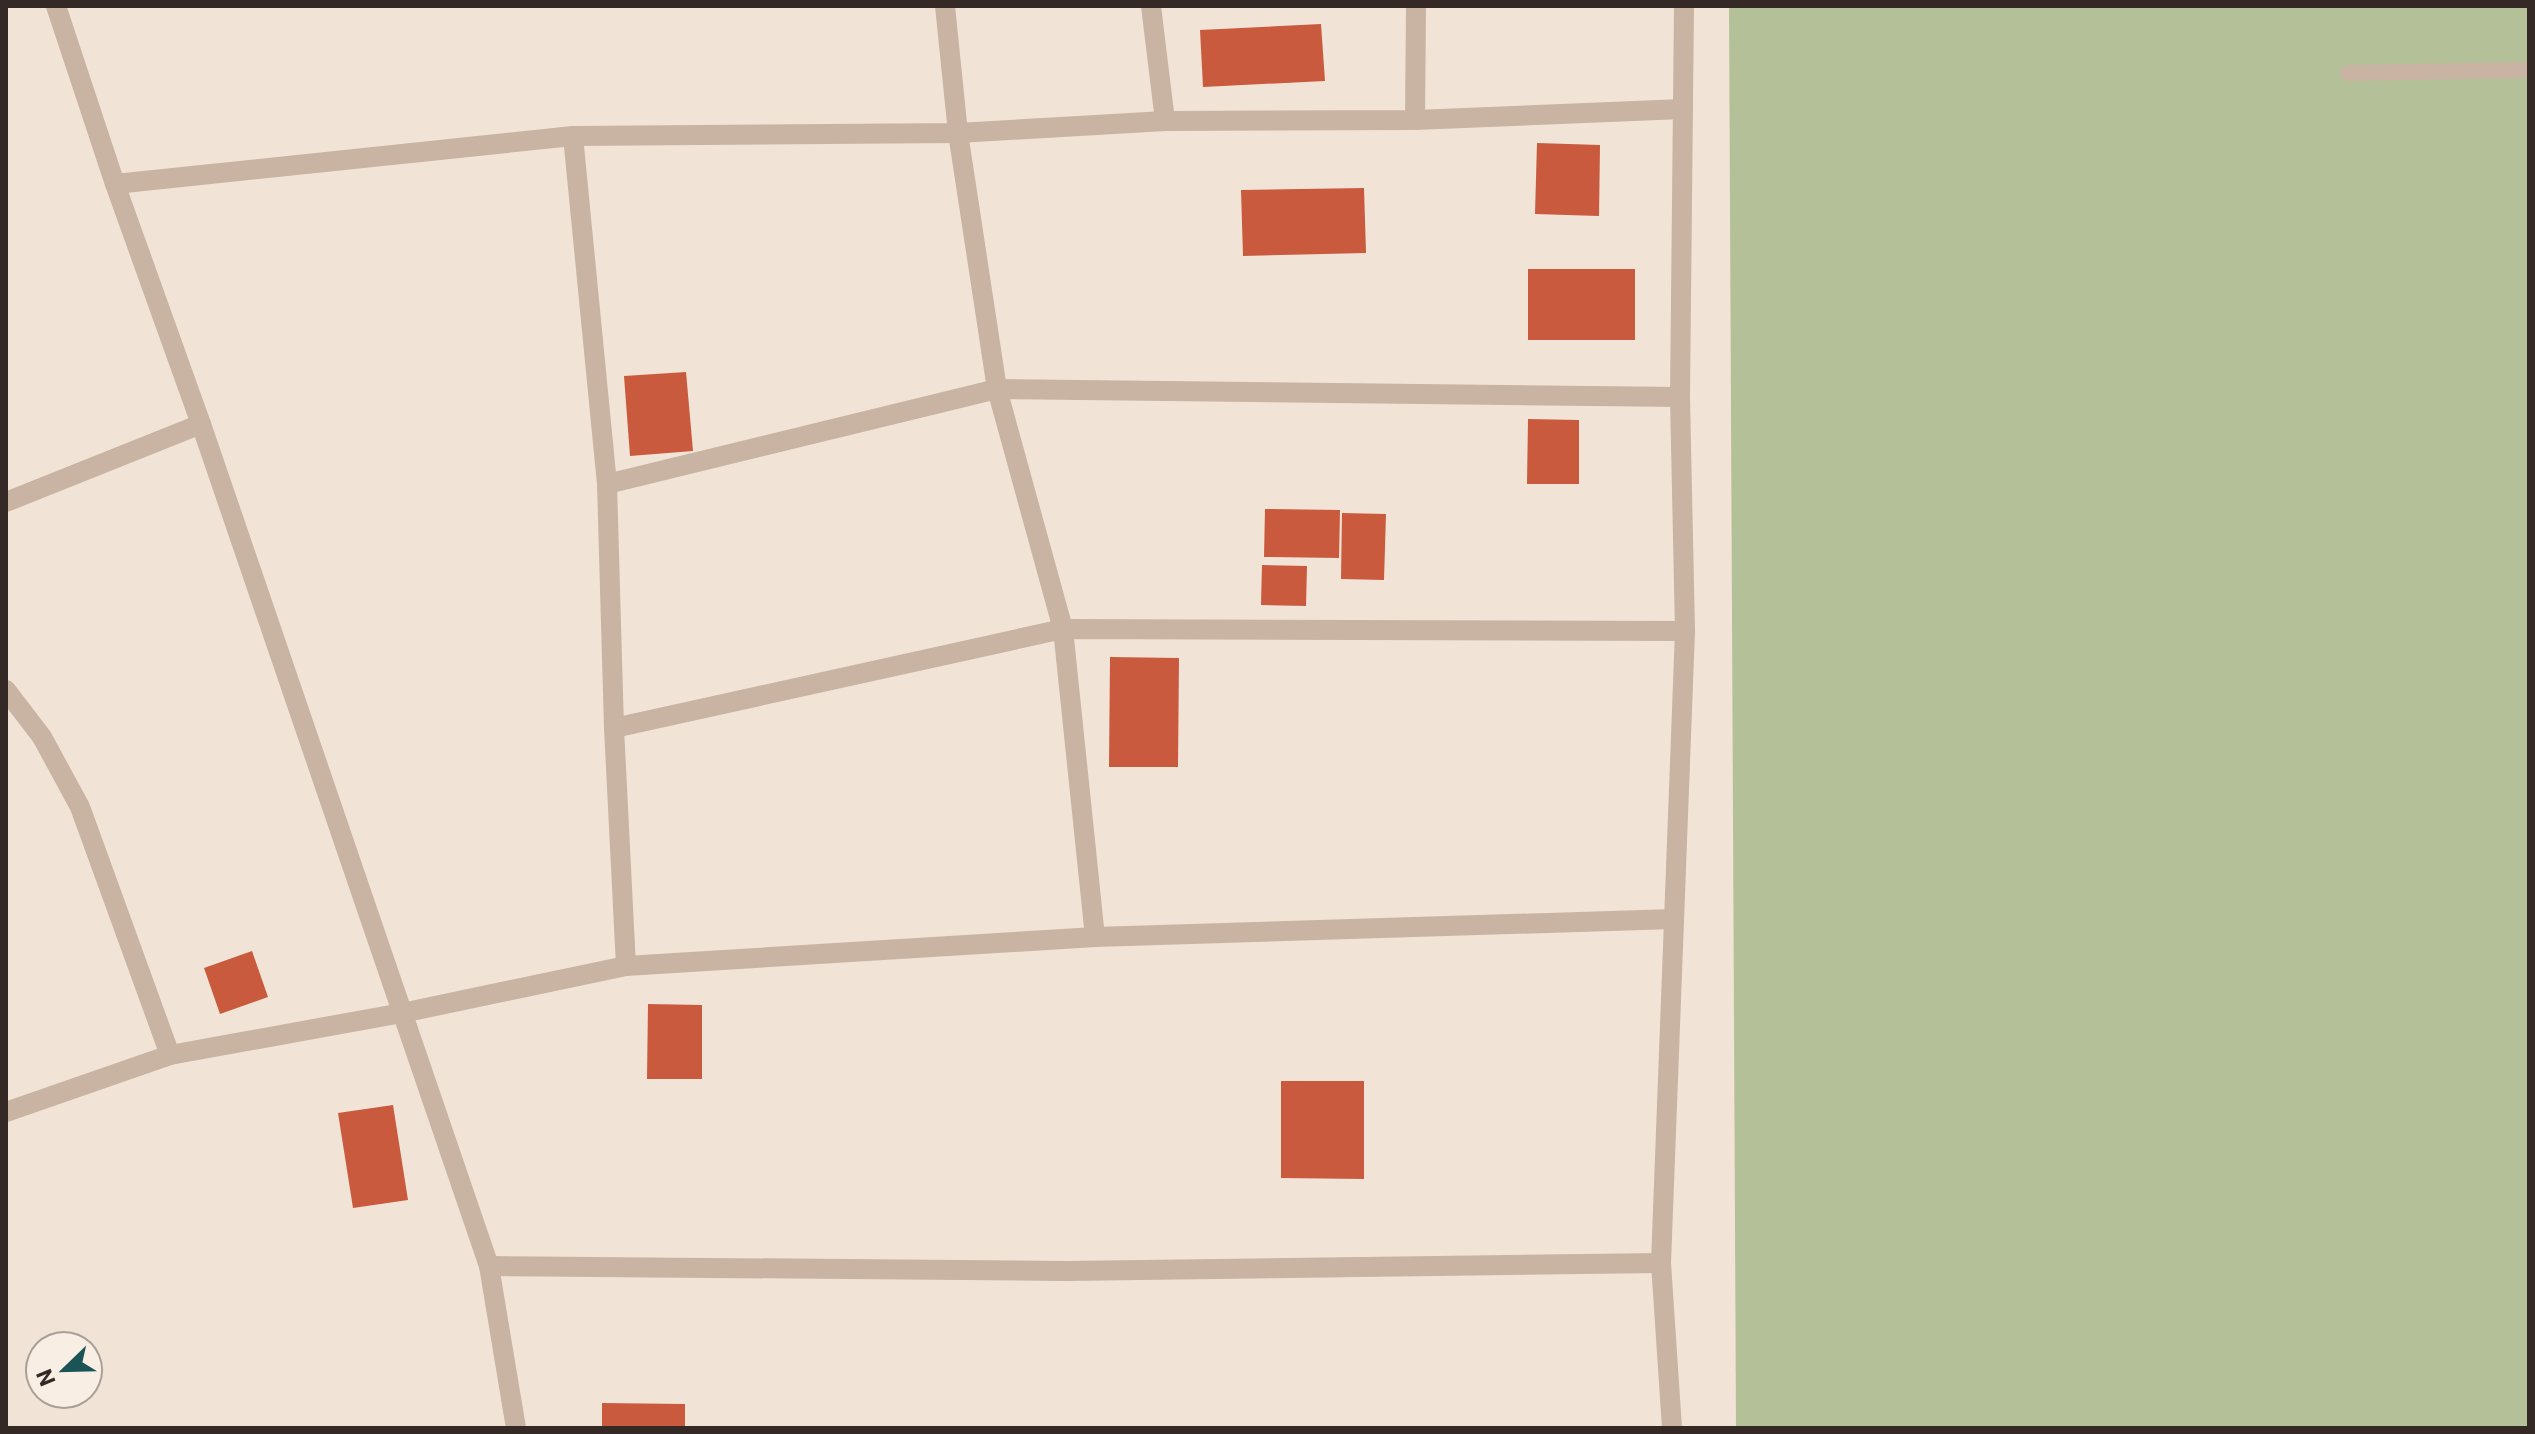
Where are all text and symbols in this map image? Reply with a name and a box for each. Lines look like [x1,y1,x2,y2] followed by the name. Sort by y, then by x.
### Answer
[24,1330,104,1410] north arrow
[32,1366,61,1390] text: N

